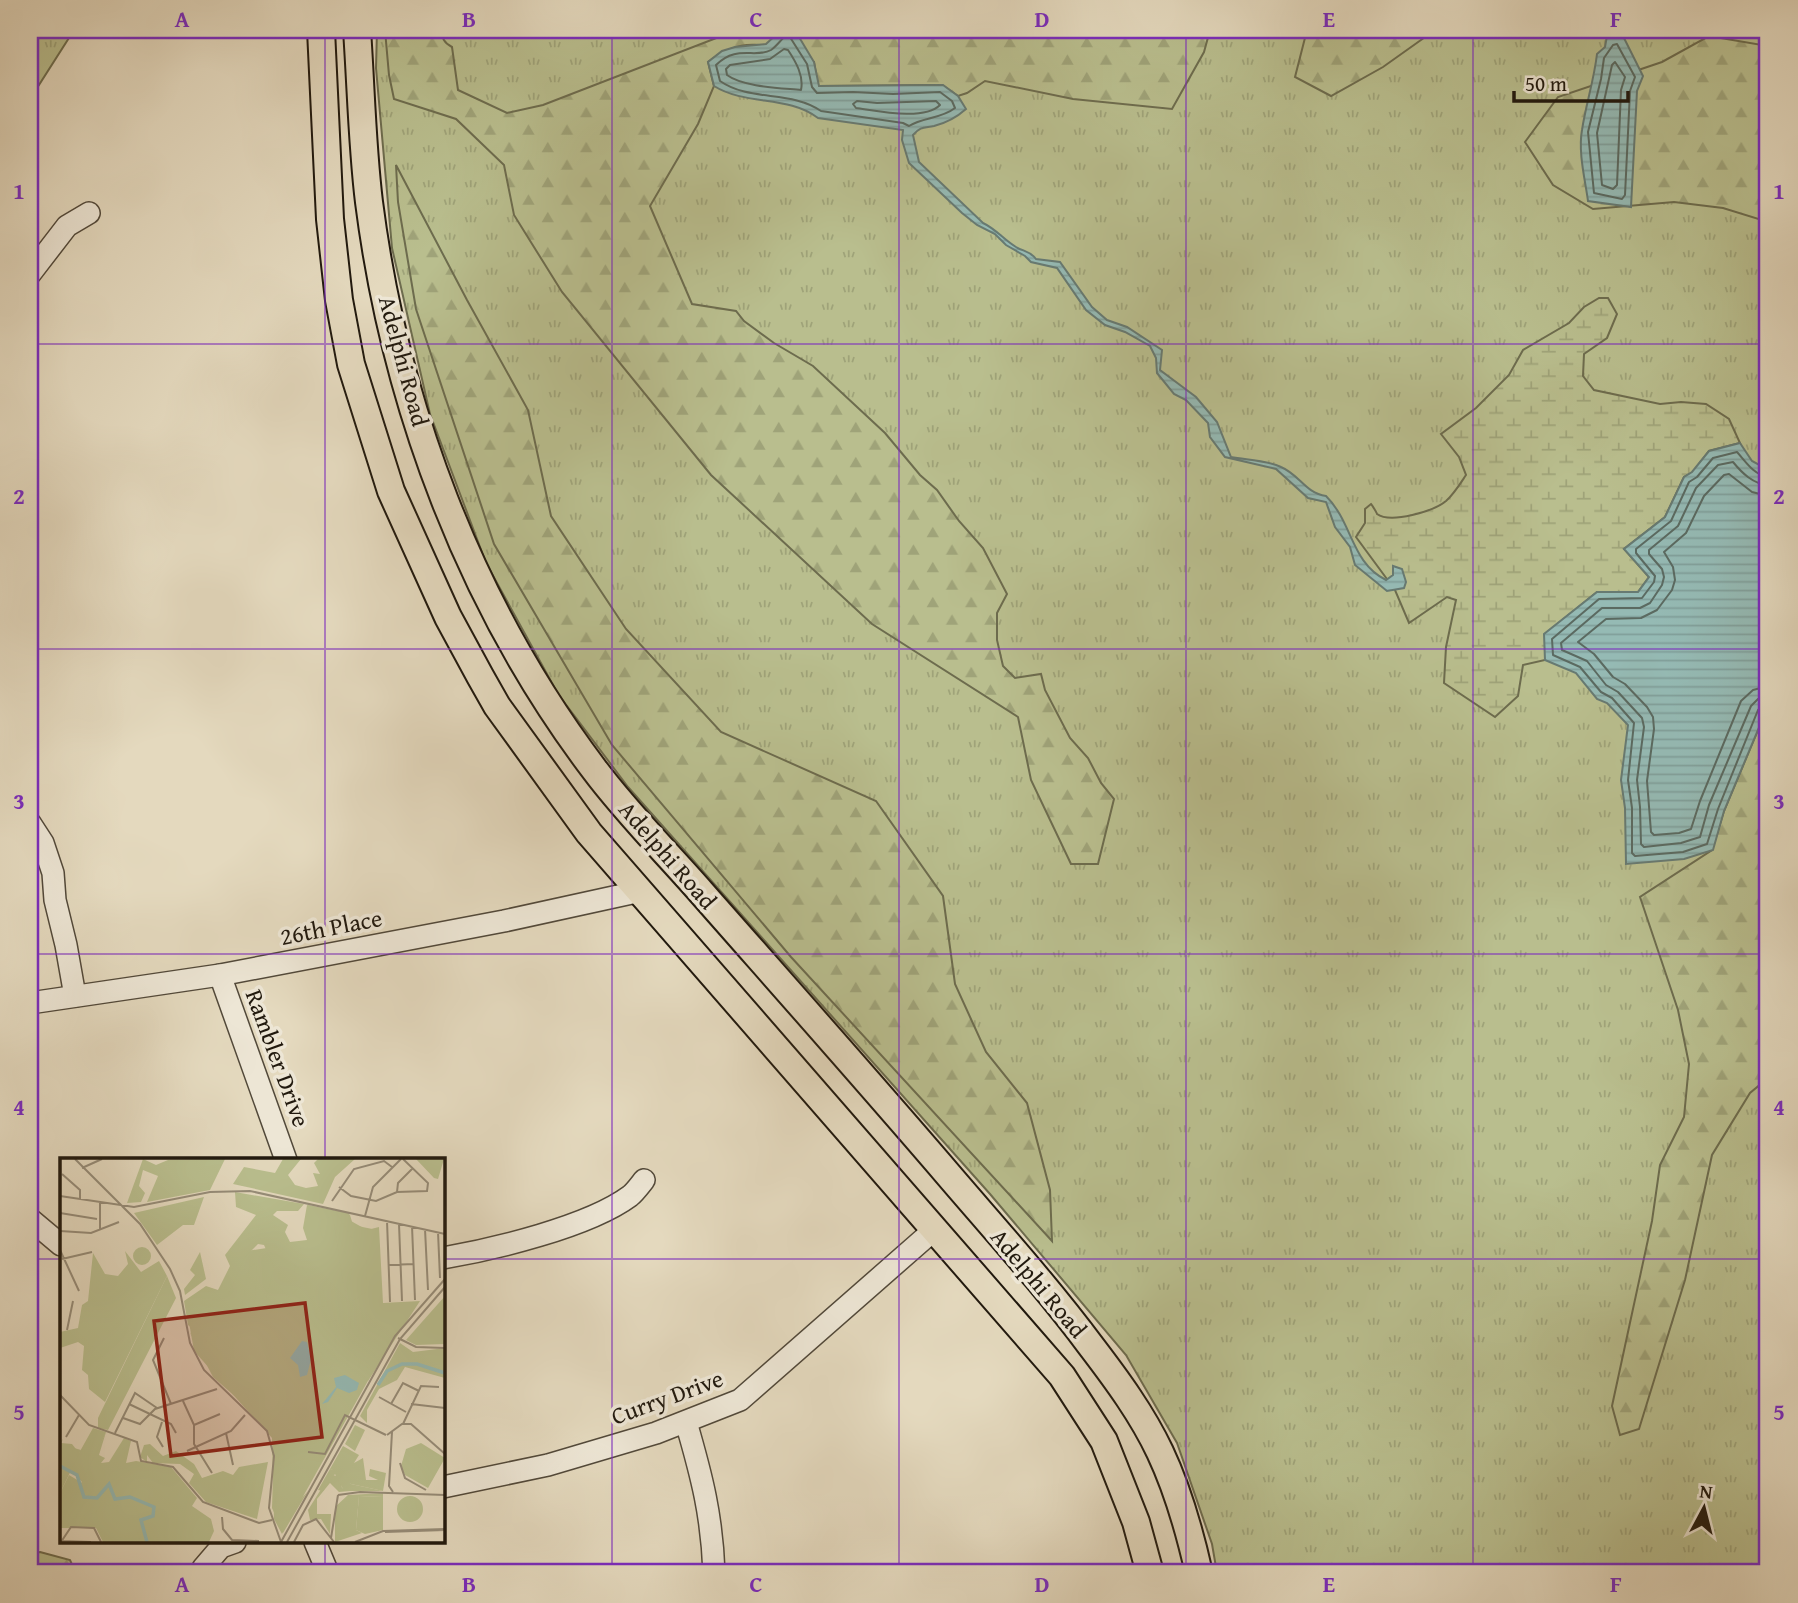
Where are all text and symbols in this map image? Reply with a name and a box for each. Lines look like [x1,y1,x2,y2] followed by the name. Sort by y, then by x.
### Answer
[175,2,190,35] text: A
[462,2,476,35] text: B
[749,2,763,35] text: C
[1035,2,1050,35] text: D
[1323,2,1335,35] text: E
[1610,2,1622,35] text: F
[1514,60,1628,104] scale bar
[1525,68,1567,99] text: 50 m
[13,174,25,207] text: 1
[1773,174,1785,207] text: 1
[370,292,438,430] street label: Adelphi Road
[13,479,25,512] text: 2
[1773,479,1785,512] text: 2
[13,784,25,817] text: 3
[1773,784,1785,817] text: 3
[611,793,725,917] street label: Adelphi Road
[277,900,385,954] street label: 26th Place
[237,984,319,1132] street label: Rambler Drive
[13,1090,25,1123] text: 4
[1773,1090,1785,1123] text: 4
[60,1158,444,1544] inset map
[983,1220,1096,1346] street label: Adelphi Road
[606,1361,728,1433] street label: Curry Drive
[13,1395,25,1428] text: 5
[1773,1395,1785,1428] text: 5
[1668,1474,1738,1544] north arrow
[1698,1476,1714,1506] text: N
[175,1567,190,1600] text: A
[462,1567,476,1600] text: B
[749,1567,763,1600] text: C
[1035,1567,1050,1600] text: D
[1323,1567,1335,1600] text: E
[1610,1567,1622,1600] text: F

